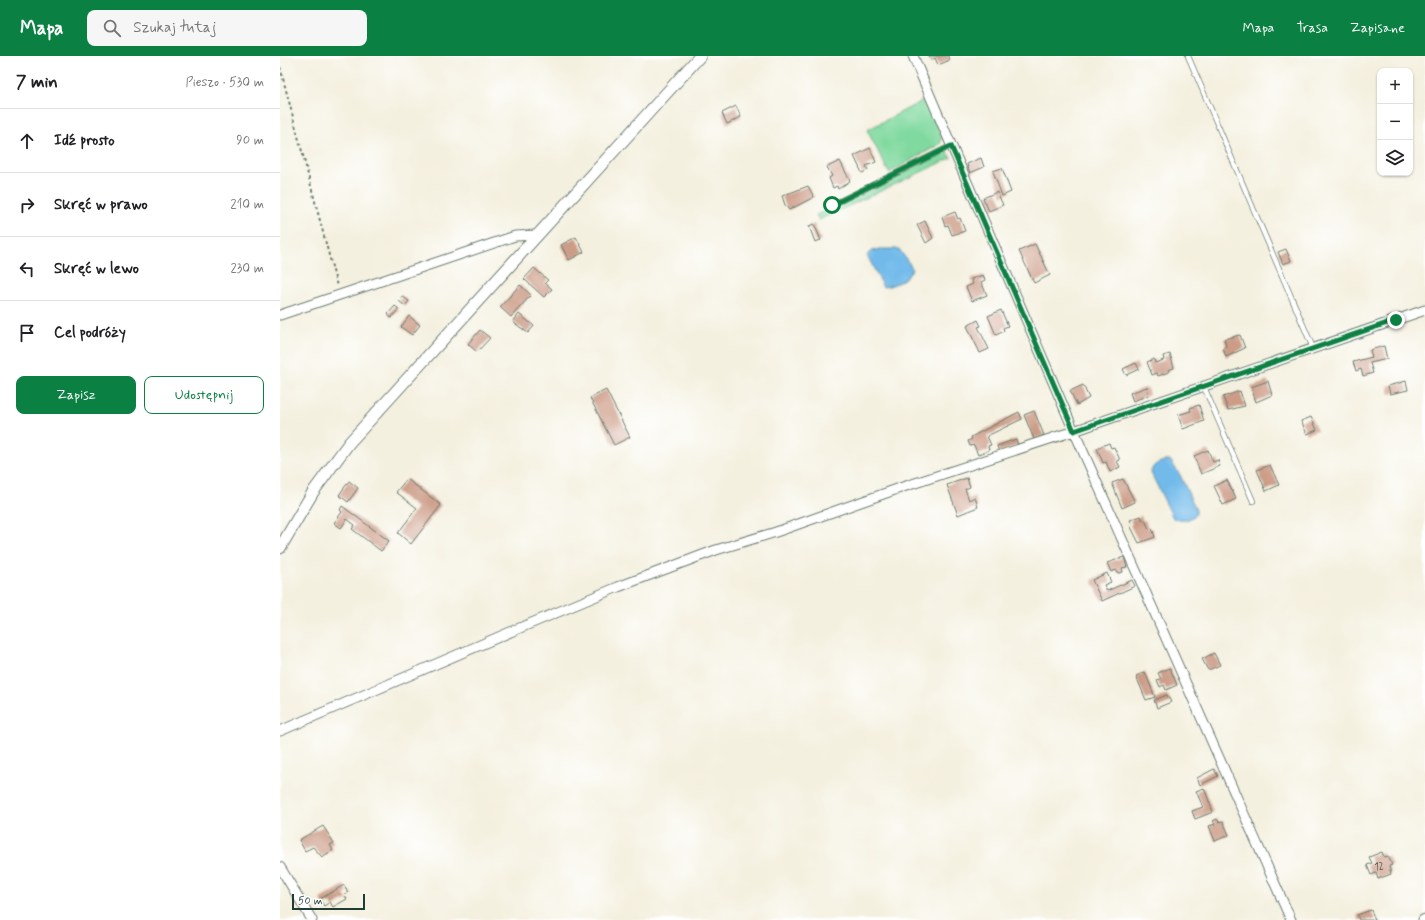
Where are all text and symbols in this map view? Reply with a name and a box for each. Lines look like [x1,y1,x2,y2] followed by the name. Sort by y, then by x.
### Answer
[87,10,367,46] search box
[20,16,63,41] text: Mapa
[101,17,123,39] icon: search
[133,18,216,38] text: Szukaj tutaj
[1243,19,1274,37] text: Mapa
[1296,19,1328,37] text: Trasa
[1350,19,1405,37] text: Zapisane
[1377,68,1413,176] map controls
[1377,68,1413,104] button: +
[16,71,58,93] text: 7 min
[185,74,264,91] text: Pieszo · 530 m
[1377,104,1413,140] button: −
[16,130,38,152] icon: ahead
[54,131,115,151] text: Idź prosto
[236,132,264,149] text: 90 m
[1377,140,1413,176] button: layers
[16,194,38,216] icon: right
[54,195,148,215] text: Skręć w prawo
[230,196,264,213] text: 210 m
[823,196,841,214] route start
[16,258,38,280] icon: left
[54,259,139,279] text: Skręć w lewo
[230,260,264,277] text: 230 m
[1387,311,1405,329] route end
[16,322,38,344] icon: arrive
[54,323,126,343] text: Cel podróży
[16,376,136,414] button: Zapisz
[144,376,264,414] button: Udostępnij
[1374,861,1384,874] house number: 12
[292,892,365,911] scale bar
[298,894,323,908] text: 50 m

